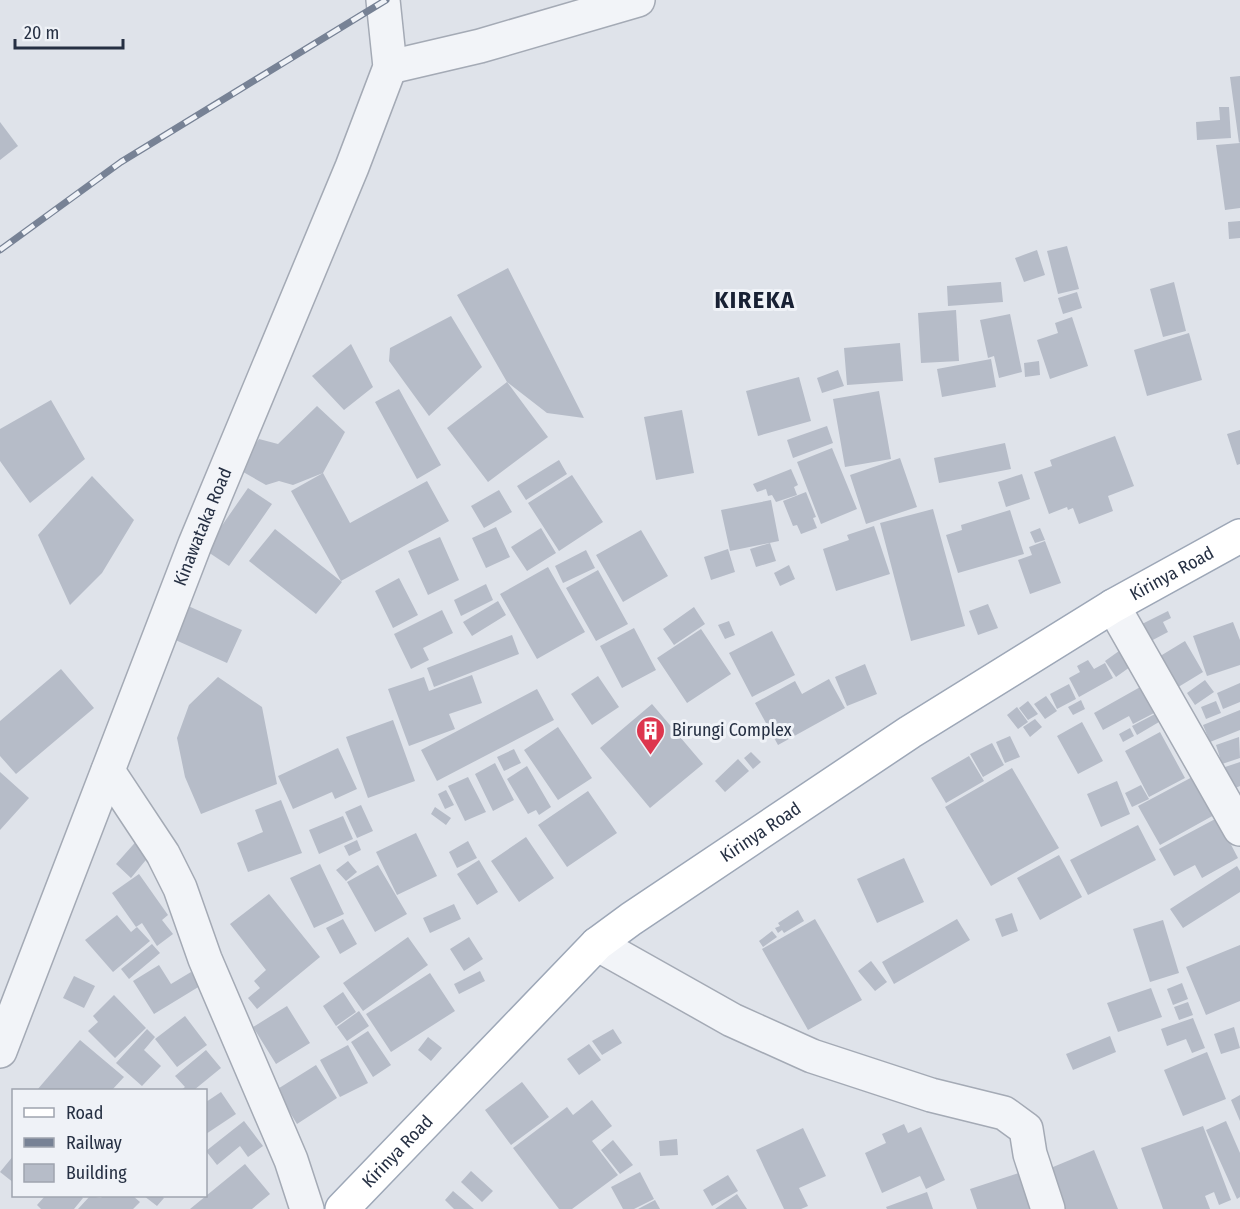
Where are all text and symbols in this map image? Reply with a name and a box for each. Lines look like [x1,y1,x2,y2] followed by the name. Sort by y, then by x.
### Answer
[15,12,123,50] scale bar
[24,22,59,44] text: 20 m
[714,286,796,314] district label: KIREKA
[169,464,237,589] street label: Kinawataka Road
[1126,542,1218,605] street label: Kirinya Road
[635,714,667,756] building icon: Birungi Complex
[672,719,792,741] place label: Birungi Complex
[716,797,805,867] street label: Kirinya Road
[12,1089,207,1197] legend
[66,1102,103,1124] text: Road
[357,1110,437,1192] street label: Kirinya Road
[66,1132,122,1154] text: Railway
[66,1162,127,1184] text: Building

